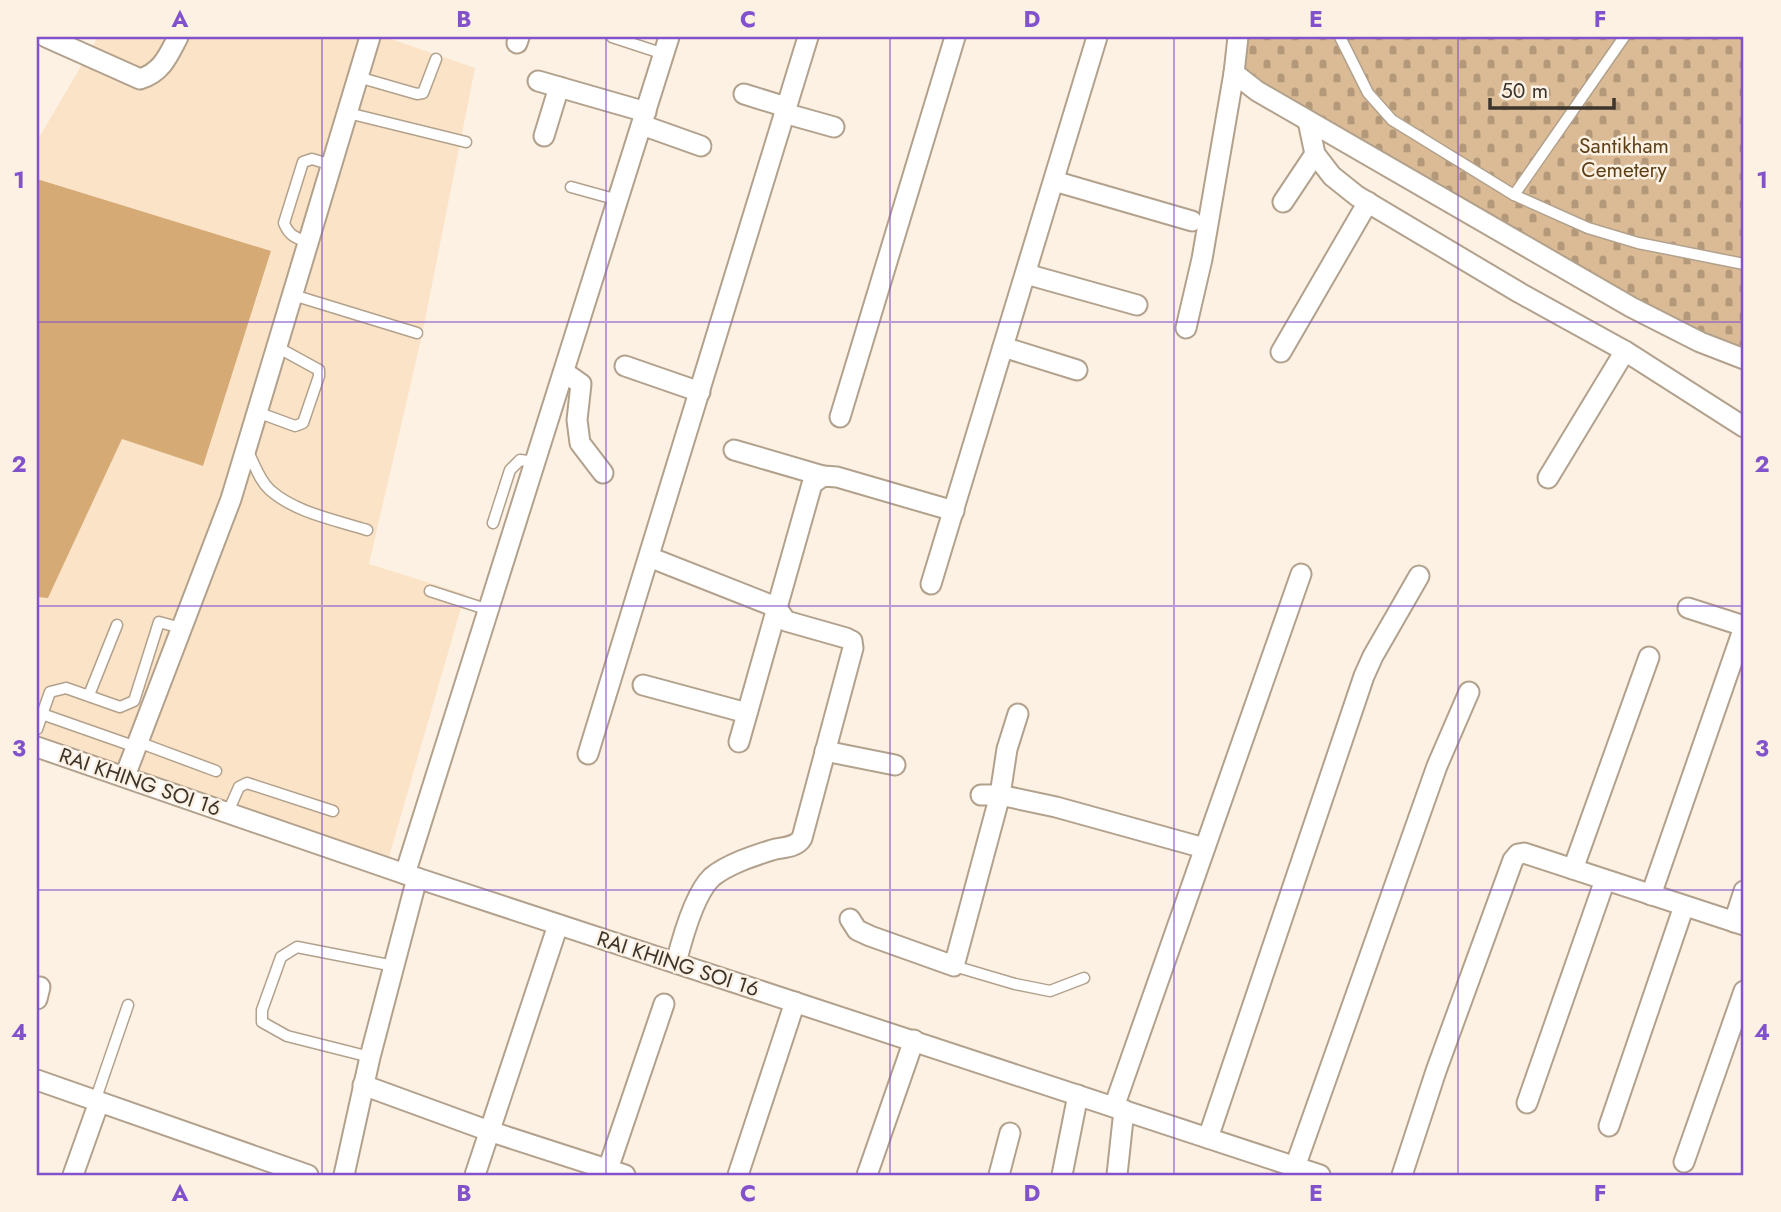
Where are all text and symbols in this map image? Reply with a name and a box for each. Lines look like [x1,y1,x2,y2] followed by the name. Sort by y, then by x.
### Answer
[171,2,189,36] text: A
[456,2,472,36] text: B
[740,2,756,36] text: C
[1024,2,1041,36] text: D
[1309,2,1323,36] text: E
[1594,2,1606,36] text: F
[1490,66,1615,110] scale bar
[1501,76,1548,106] text: 50 m
[1579,131,1669,185] park label: Santikham Cemetery
[13,163,25,197] text: 1
[1756,163,1768,197] text: 1
[11,447,27,481] text: 2
[1754,447,1770,481] text: 2
[12,731,26,765] text: 3
[1755,731,1769,765] text: 3
[55,740,225,824] street label: RAI KHING SOI 16
[593,924,763,1004] street label: RAI KHING SOI 16
[11,1015,27,1049] text: 4
[1754,1015,1770,1049] text: 4
[171,1176,189,1210] text: A
[456,1176,472,1210] text: B
[740,1176,756,1210] text: C
[1024,1176,1041,1210] text: D
[1309,1176,1323,1210] text: E
[1594,1176,1606,1210] text: F

